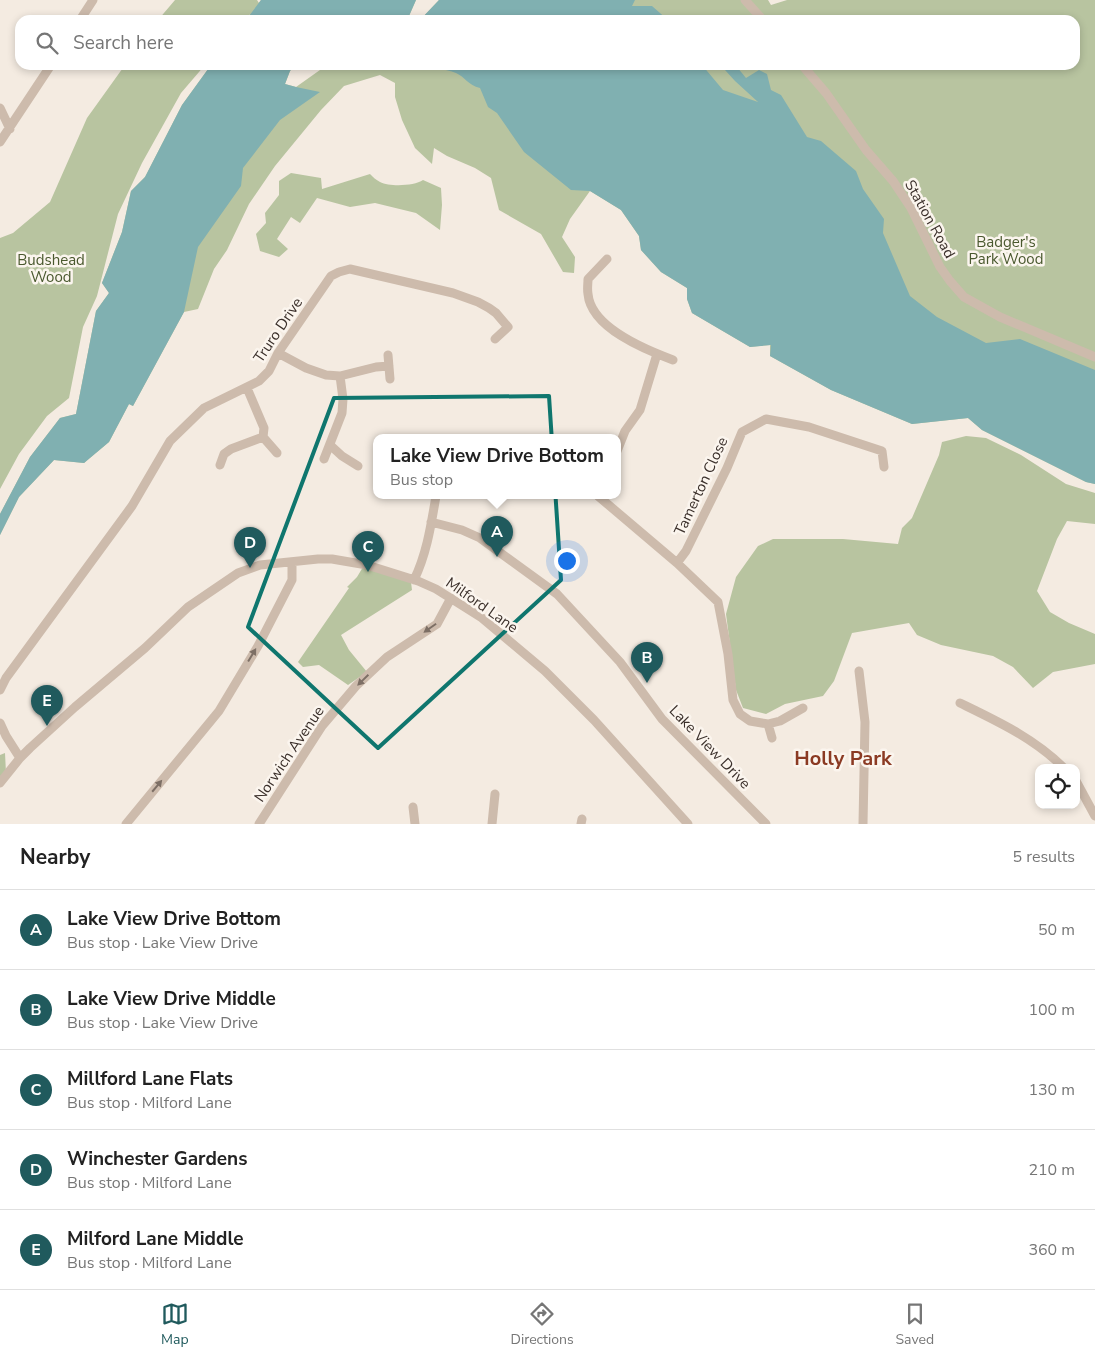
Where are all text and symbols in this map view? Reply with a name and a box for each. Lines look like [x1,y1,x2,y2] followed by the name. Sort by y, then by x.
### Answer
[15,15,1080,70] search box
[33,29,61,57] icon: search
[73,30,174,56] text: Search here
[900,176,960,262] street label: Station Road
[969,232,1043,269] park label: Badger's Park Wood
[17,250,85,287] park label: Budshead Wood
[249,293,307,367] street label: Truro Drive
[373,434,621,499] popup
[669,434,733,538] street label: Tamerton Close
[390,443,604,469] text: Lake View Drive Bottom
[390,469,453,491] text: Bus stop
[481,516,513,557] pin: A
[234,527,266,568] pin: D
[352,531,384,572] pin: C
[554,548,580,574] your location
[442,573,522,637] street label: Milford Lane
[423,623,437,633] one-way arrow
[631,642,663,683] pin: B
[248,649,257,662] one-way arrow
[357,674,369,686] one-way arrow
[31,685,63,726] pin: E
[665,701,755,793] street label: Lake View Drive
[249,702,329,806] street label: Norwich Avenue
[794,745,893,772] district label: Holly Park
[1035,764,1080,809] map controls
[1035,764,1080,809] button: locate
[152,780,163,793] one-way arrow
[20,843,90,871] text: Nearby
[1013,846,1075,868] text: 5 results
[67,906,281,932] text: Lake View Drive Bottom
[30,919,42,941] text: A
[1038,919,1075,941] text: 50 m
[67,932,258,954] text: Bus stop · Lake View Drive
[67,986,276,1012] text: Lake View Drive Middle
[30,999,42,1021] text: B
[1028,999,1075,1021] text: 100 m
[67,1012,258,1034] text: Bus stop · Lake View Drive
[67,1066,233,1092] text: Millford Lane Flats
[31,1079,41,1101] text: C
[1028,1079,1075,1101] text: 130 m
[67,1092,232,1114] text: Bus stop · Milford Lane
[67,1146,248,1172] text: Winchester Gardens
[30,1159,42,1181] text: D
[1028,1159,1075,1181] text: 210 m
[67,1172,232,1194] text: Bus stop · Milford Lane
[67,1226,244,1252] text: Milford Lane Middle
[31,1239,41,1261] text: E
[1028,1239,1075,1261] text: 360 m
[67,1252,232,1274] text: Bus stop · Milford Lane
[161,1300,189,1349] tab: Map
[511,1300,574,1349] tab: Directions
[895,1300,934,1349] tab: Saved

